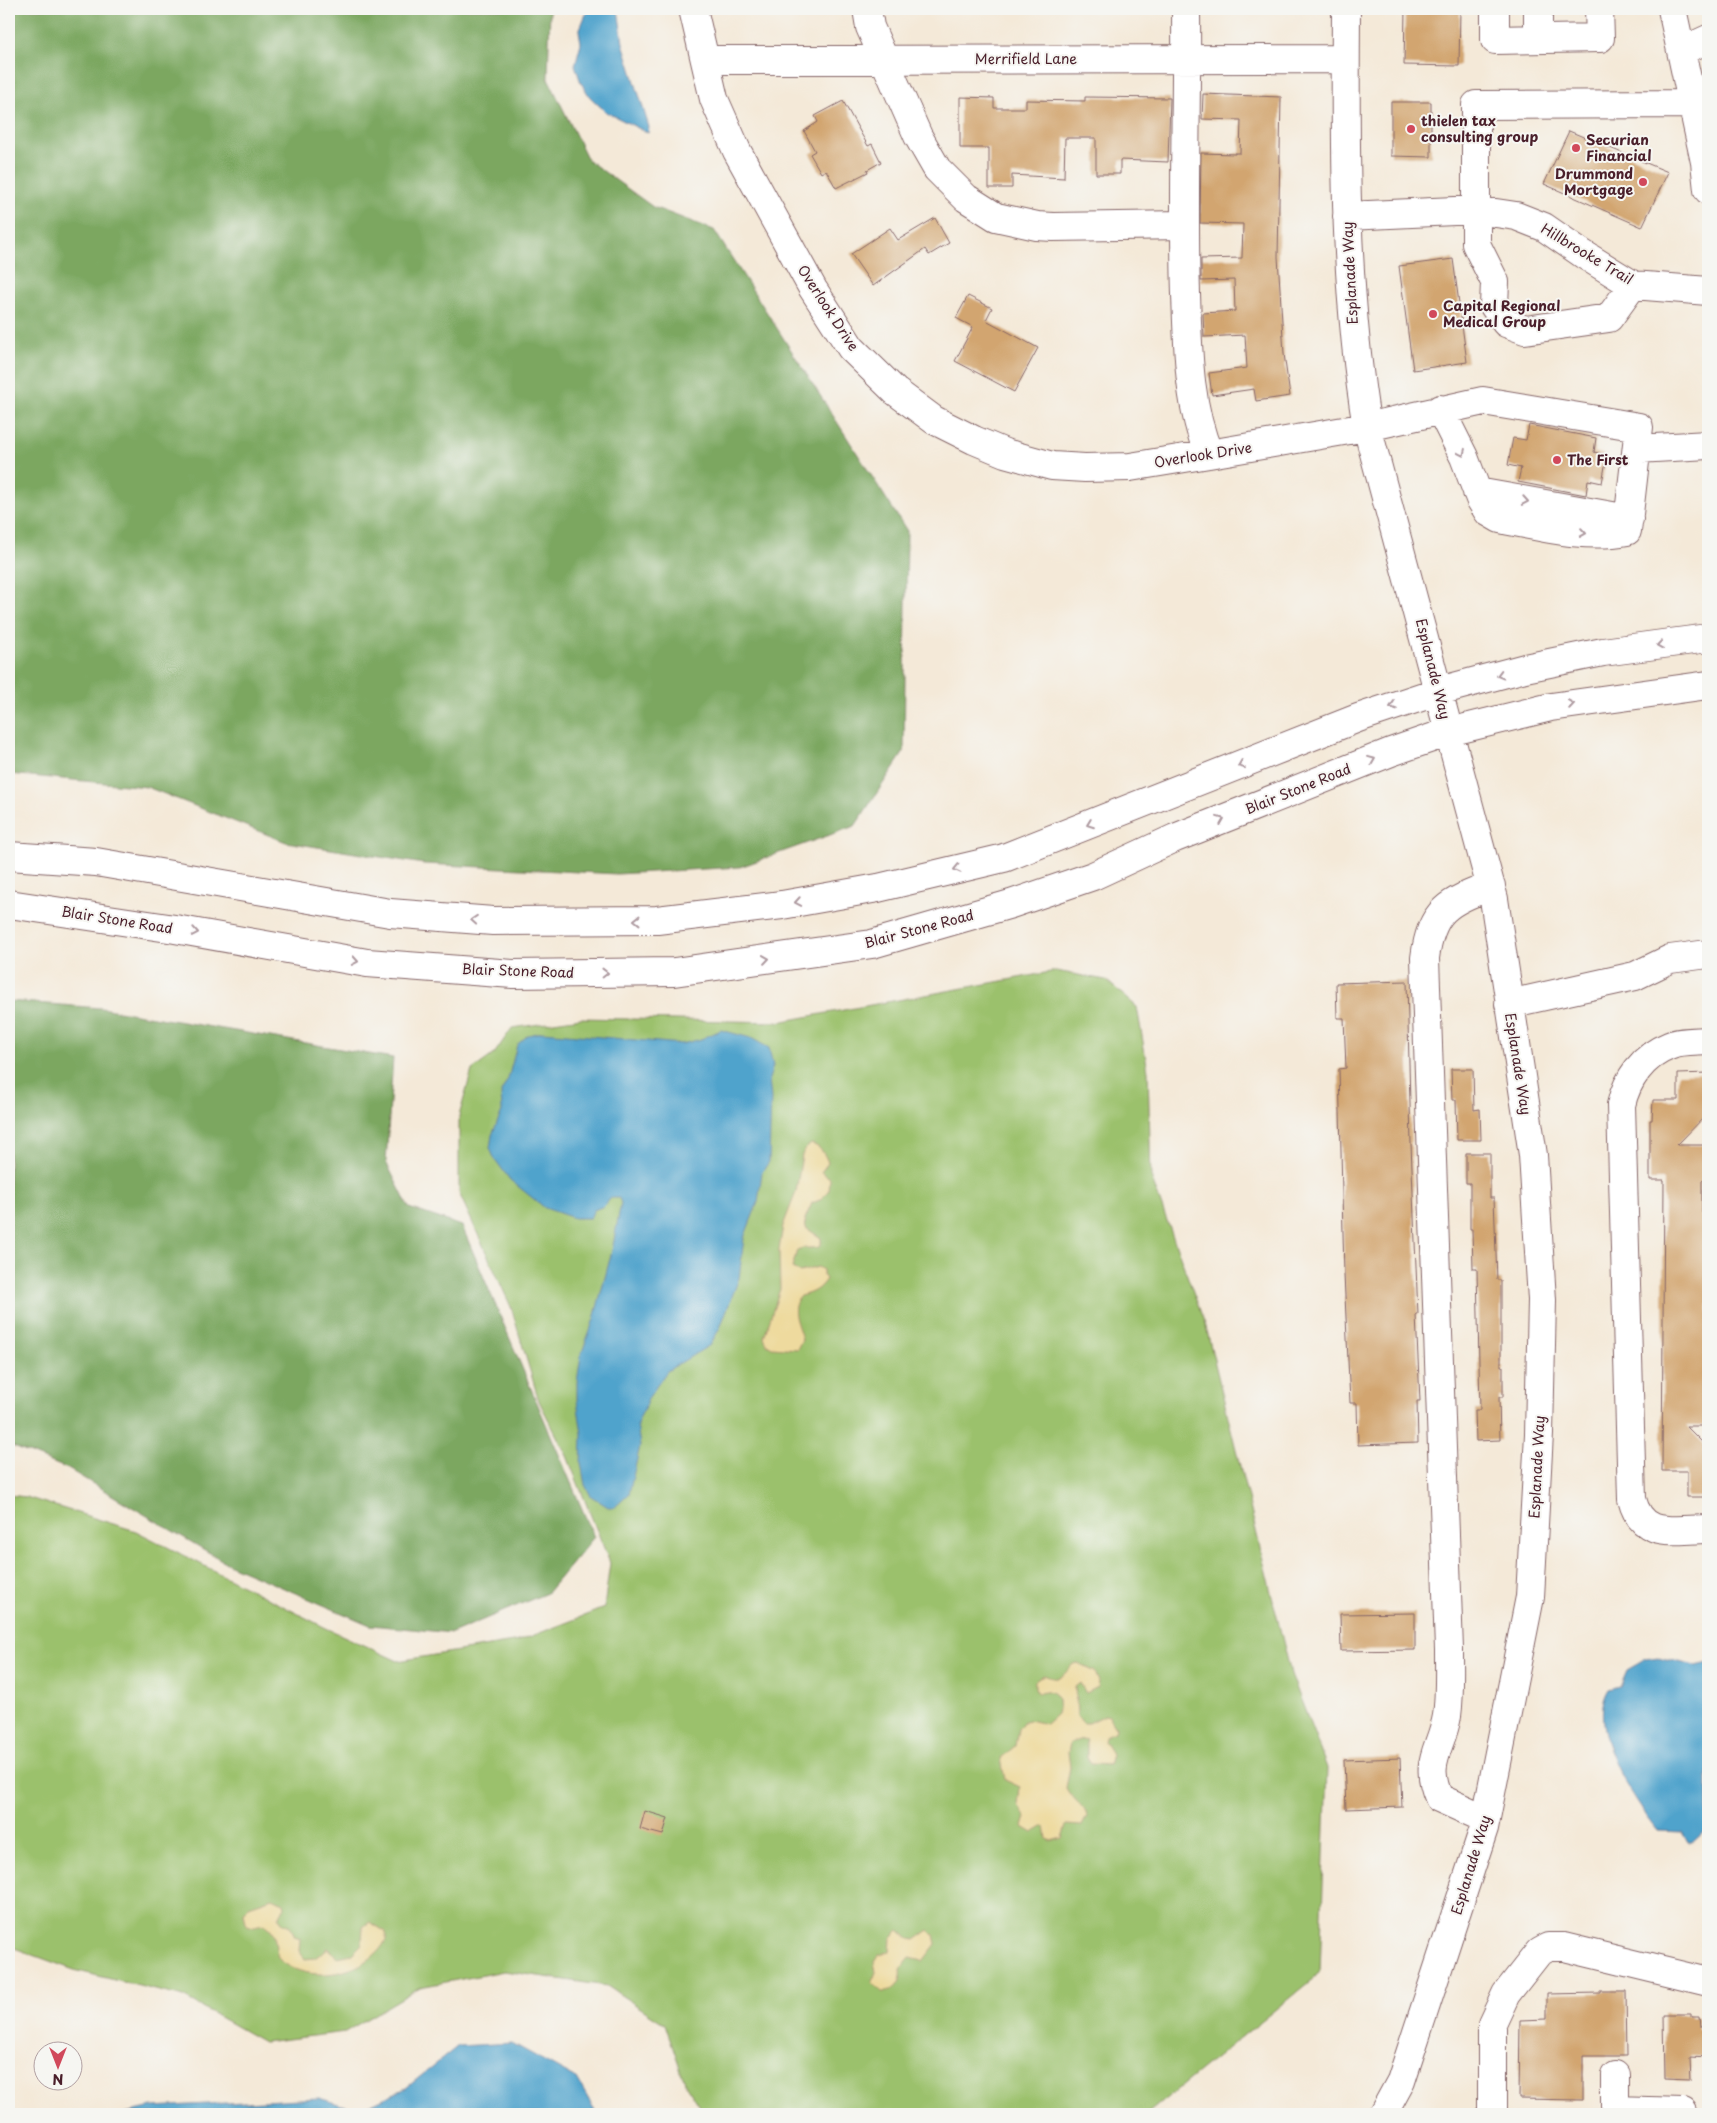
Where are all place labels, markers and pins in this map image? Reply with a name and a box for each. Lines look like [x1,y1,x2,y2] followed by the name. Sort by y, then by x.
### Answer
[1421,110,1539,147] place label: thielen tax consulting group
[1405,123,1417,135] marker: thielen tax consulting group
[1586,129,1651,166] place label: Securian Financial
[1570,142,1582,154] marker: Securian Financial
[1555,163,1633,200] place label: Drummond Mortgage
[1637,176,1649,188] marker: Drummond Mortgage
[1443,295,1560,332] place label: Capital Regional Medical Group
[1427,308,1439,320] marker: Capital Regional Medical Group
[1567,449,1629,470] place label: The First
[1551,454,1563,466] marker: The First

